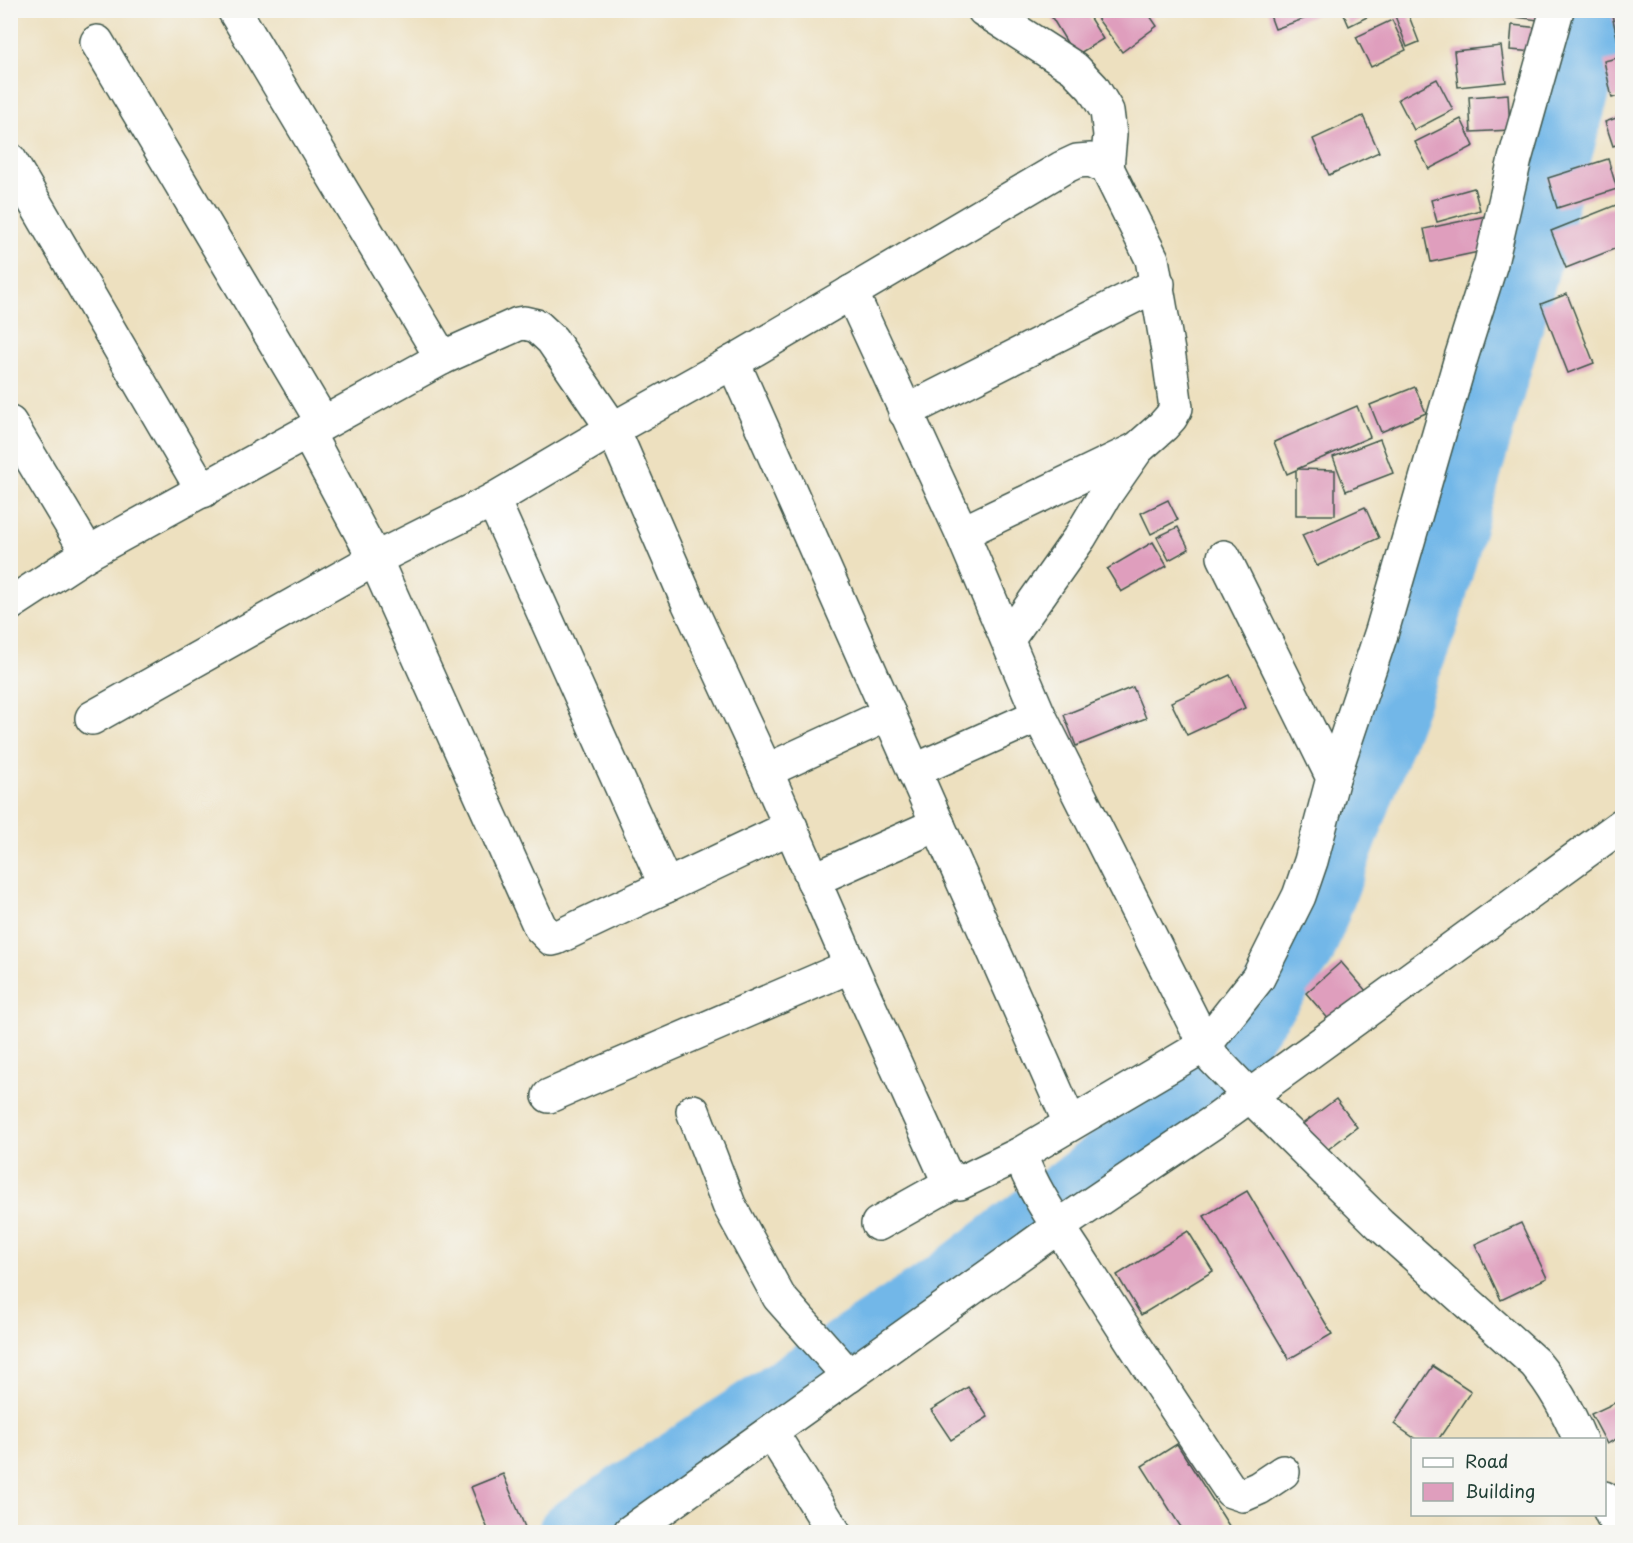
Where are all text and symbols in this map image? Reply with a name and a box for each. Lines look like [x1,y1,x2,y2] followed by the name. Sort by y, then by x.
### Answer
[1411,1438,1606,1516] legend
[1465,1447,1509,1474] text: Road
[1465,1477,1535,1504] text: Building

